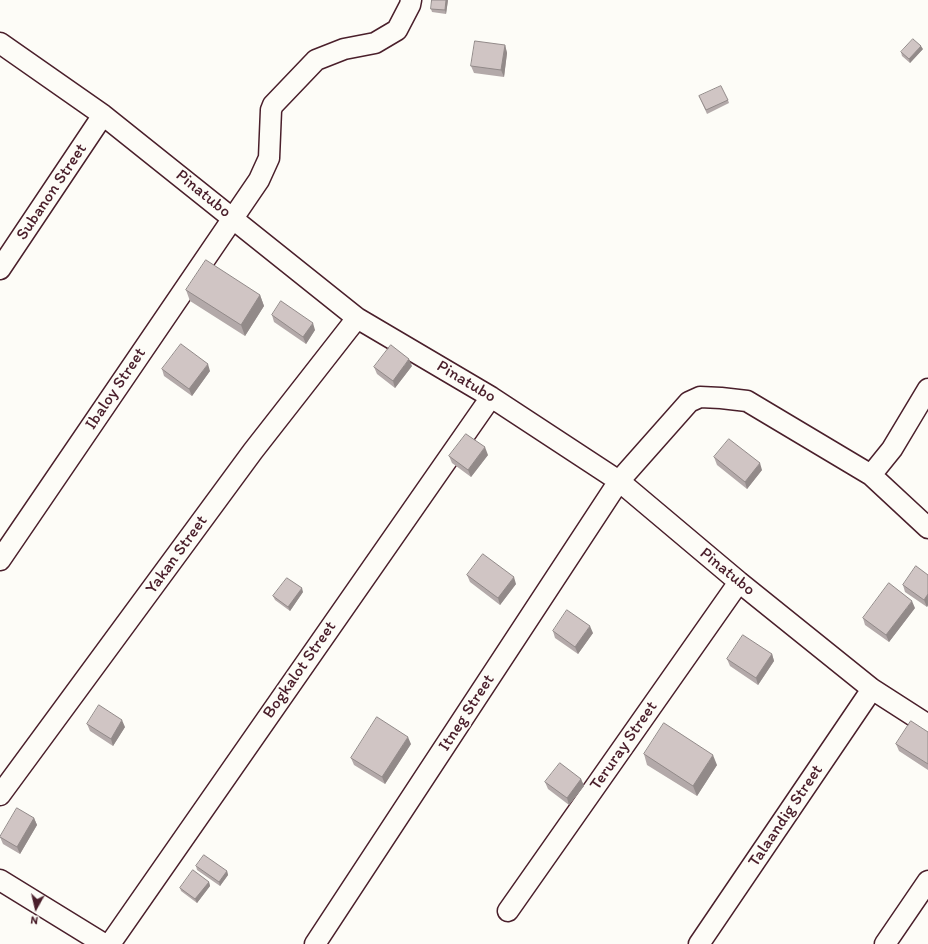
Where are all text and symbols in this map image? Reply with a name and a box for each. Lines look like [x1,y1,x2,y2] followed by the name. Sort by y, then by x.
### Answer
[12,140,92,244] street label: Subanon Street
[171,165,235,223] street label: Pinatubo
[81,344,151,434] street label: Ibaloy Street
[433,356,499,408] street label: Pinatubo
[142,512,212,598] street label: Yakan Street
[695,543,759,601] street label: Pinatubo
[259,617,341,723] street label: Bogkalot Street
[435,671,499,755] street label: Itneg Street
[586,698,662,794] street label: Teruray Street
[744,761,828,871] street label: Talaandig Street
[16,888,56,928] north arrow
[30,913,39,927] text: N

